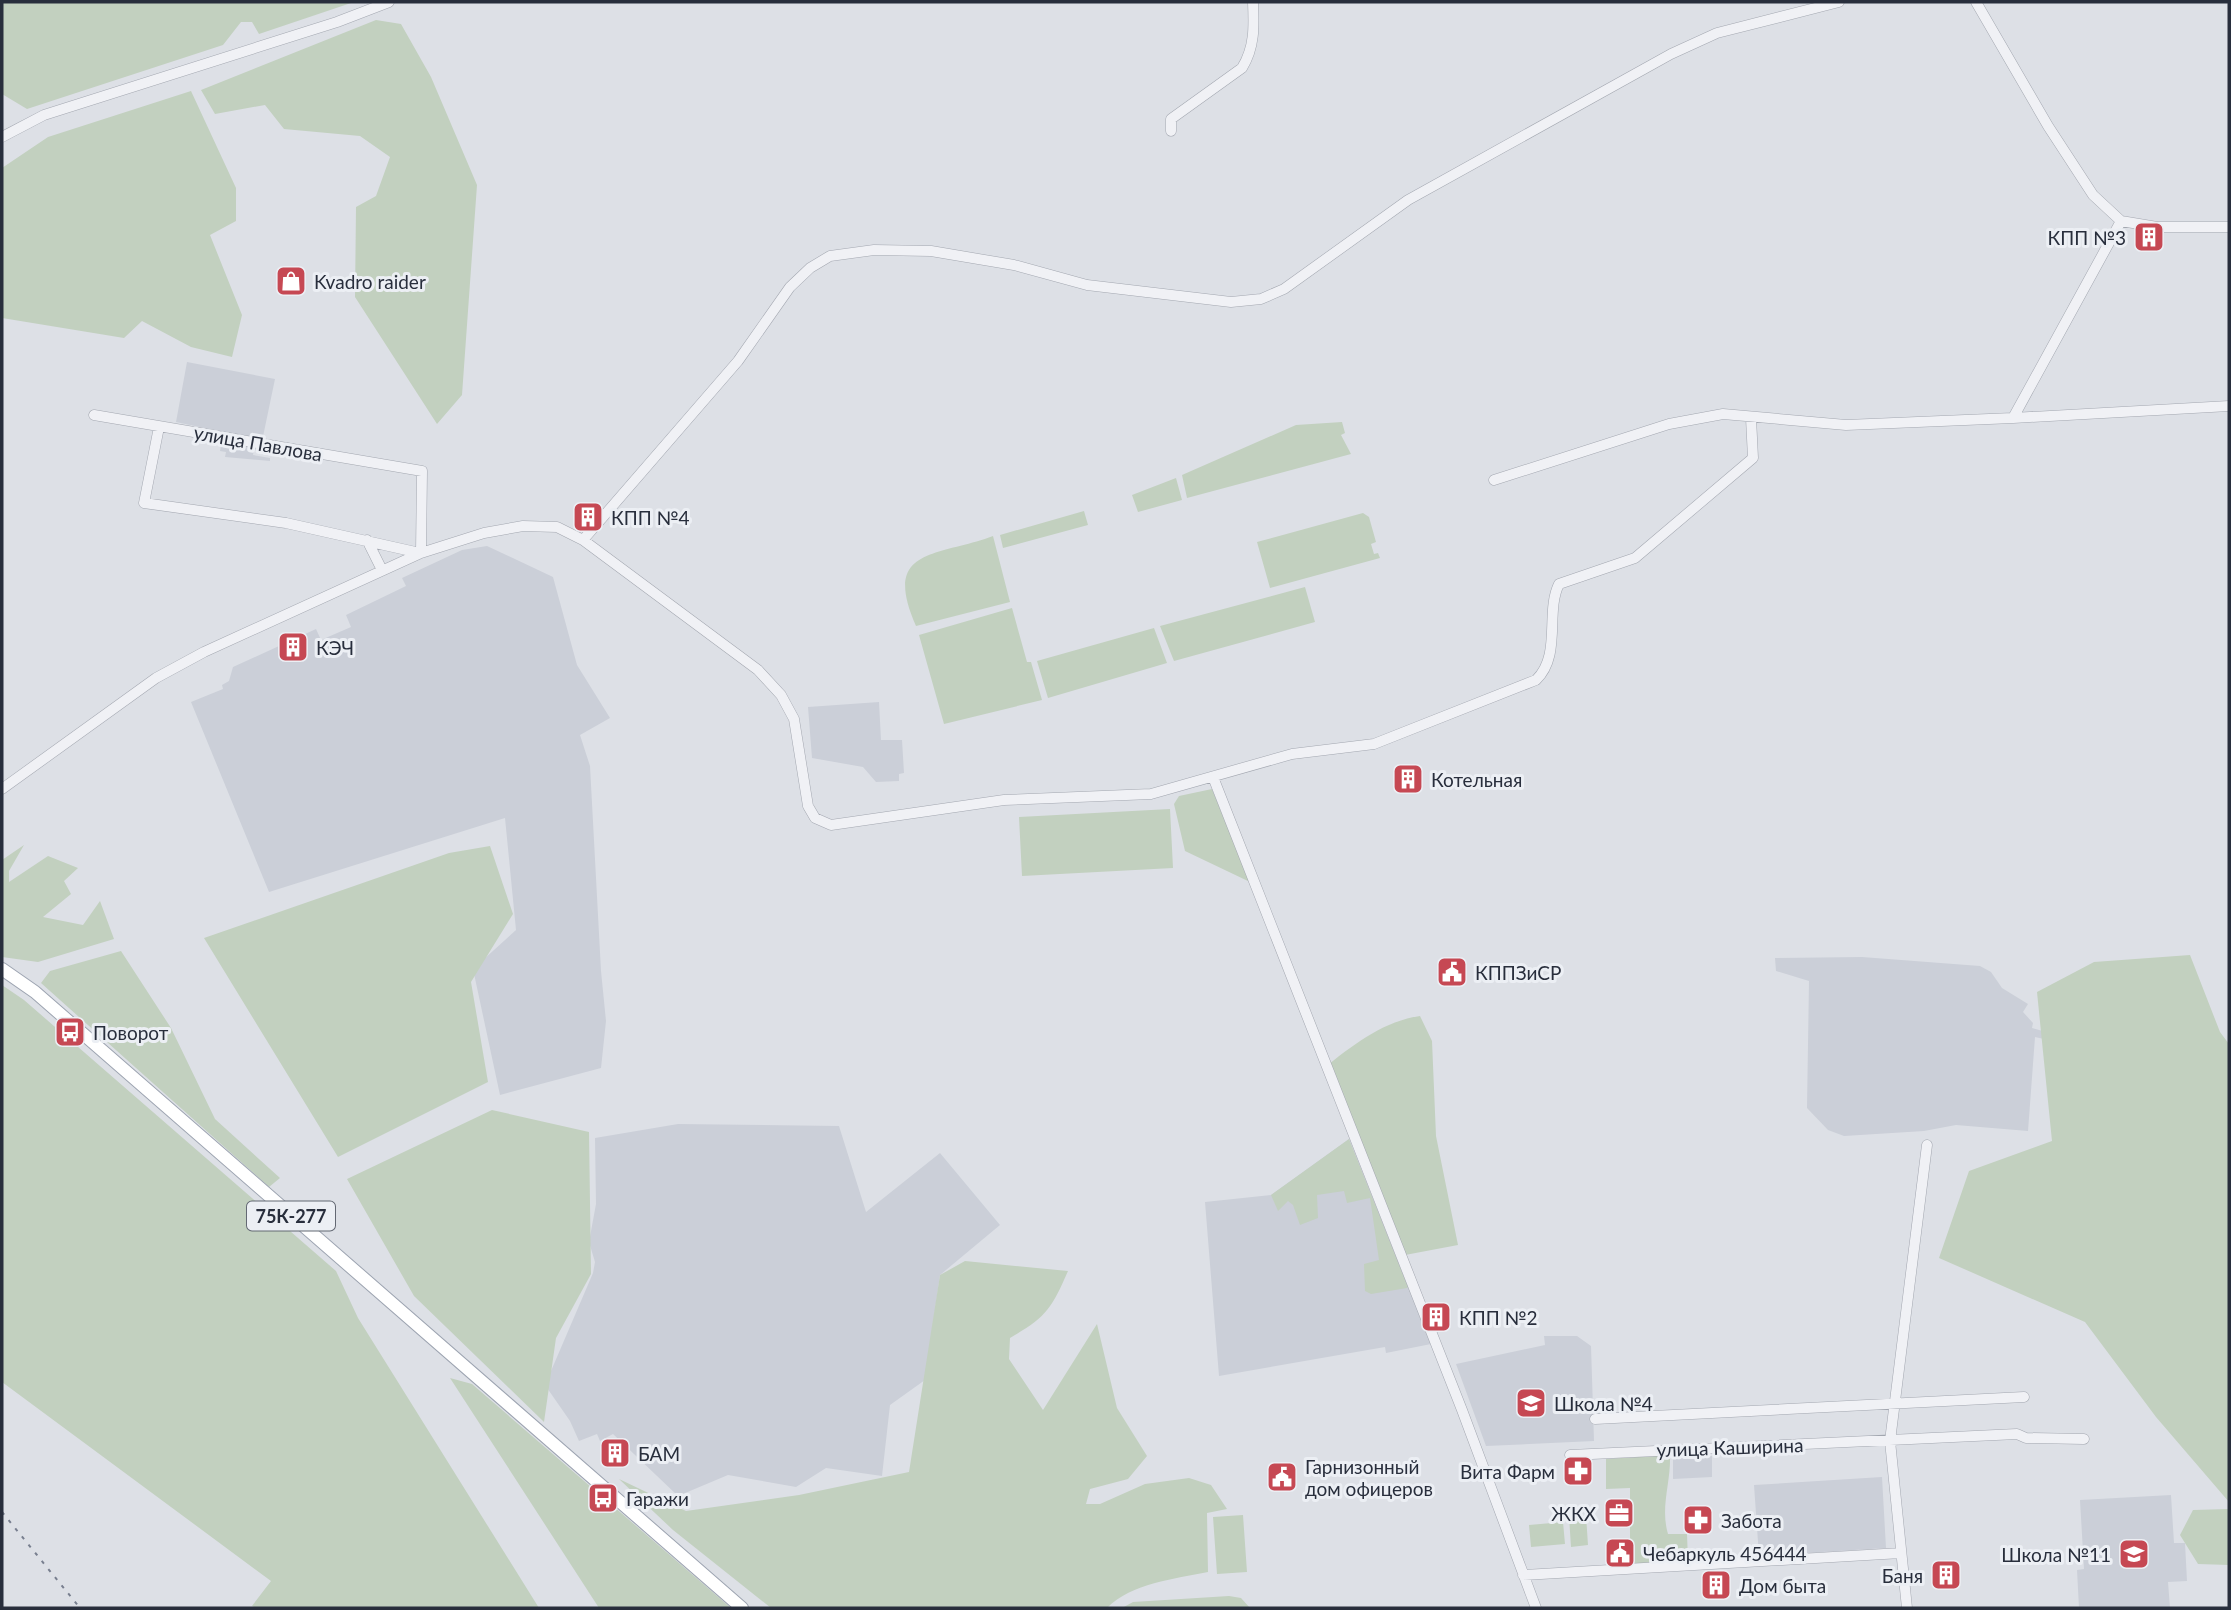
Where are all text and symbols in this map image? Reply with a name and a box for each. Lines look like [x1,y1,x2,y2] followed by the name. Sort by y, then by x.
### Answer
[2132,220,2166,254] building icon: КПП №3
[2047,226,2126,249] place label: КПП №3
[274,264,308,298] shop icon: Kvadro raider
[314,270,426,293] place label: Kvadro raider
[192,420,324,466] street label: улица Павлова
[571,500,605,534] building icon: КПП №4
[611,506,690,529] place label: КПП №4
[276,630,310,664] building icon: КЭЧ
[316,636,354,659] place label: КЭЧ
[1391,762,1425,796] building icon: Котельная
[1431,768,1522,791] place label: Котельная
[1435,955,1469,989] public building icon: КППЗиСР
[1475,961,1561,984] place label: КППЗиСР
[53,1015,87,1049] bus stop icon: Поворот
[93,1021,169,1044] place label: Поворот
[247,1202,335,1231] road number: 75К-277
[1419,1300,1453,1334] building icon: КПП №2
[1459,1306,1538,1329] place label: КПП №2
[1514,1386,1548,1420] school or university icon: Школа №4
[1554,1392,1653,1415] place label: Школа №4
[1656,1433,1804,1461] street label: улица Каширина
[598,1436,632,1470] building icon: БАМ
[638,1442,680,1465] place label: БАМ
[1561,1454,1595,1488] pharmacy icon: Вита Фарм
[1305,1455,1433,1500] place label: Гарнизонный дом офицеров
[1265,1460,1299,1494] public building icon: Гарнизонный дом офицеров
[1460,1460,1555,1483] place label: Вита Фарм
[586,1481,620,1515] bus stop icon: Гаражи
[626,1487,689,1510] place label: Гаражи
[1602,1496,1636,1530] office icon: ЖКХ
[1551,1502,1597,1525] place label: ЖКХ
[1681,1503,1715,1537] pharmacy icon: Забота
[1721,1509,1782,1532] place label: Забота
[1603,1536,1637,1570] public building icon: Чебаpкуль 456444
[2117,1537,2151,1571] school or university icon: Школа №11
[1643,1542,1806,1565] place label: Чебаpкуль 456444
[2001,1543,2111,1566] place label: Школа №11
[1929,1558,1963,1592] building icon: Баня
[1882,1564,1923,1587] place label: Баня
[1699,1568,1733,1602] building icon: Дом быта
[1739,1574,1826,1597] place label: Дом быта

